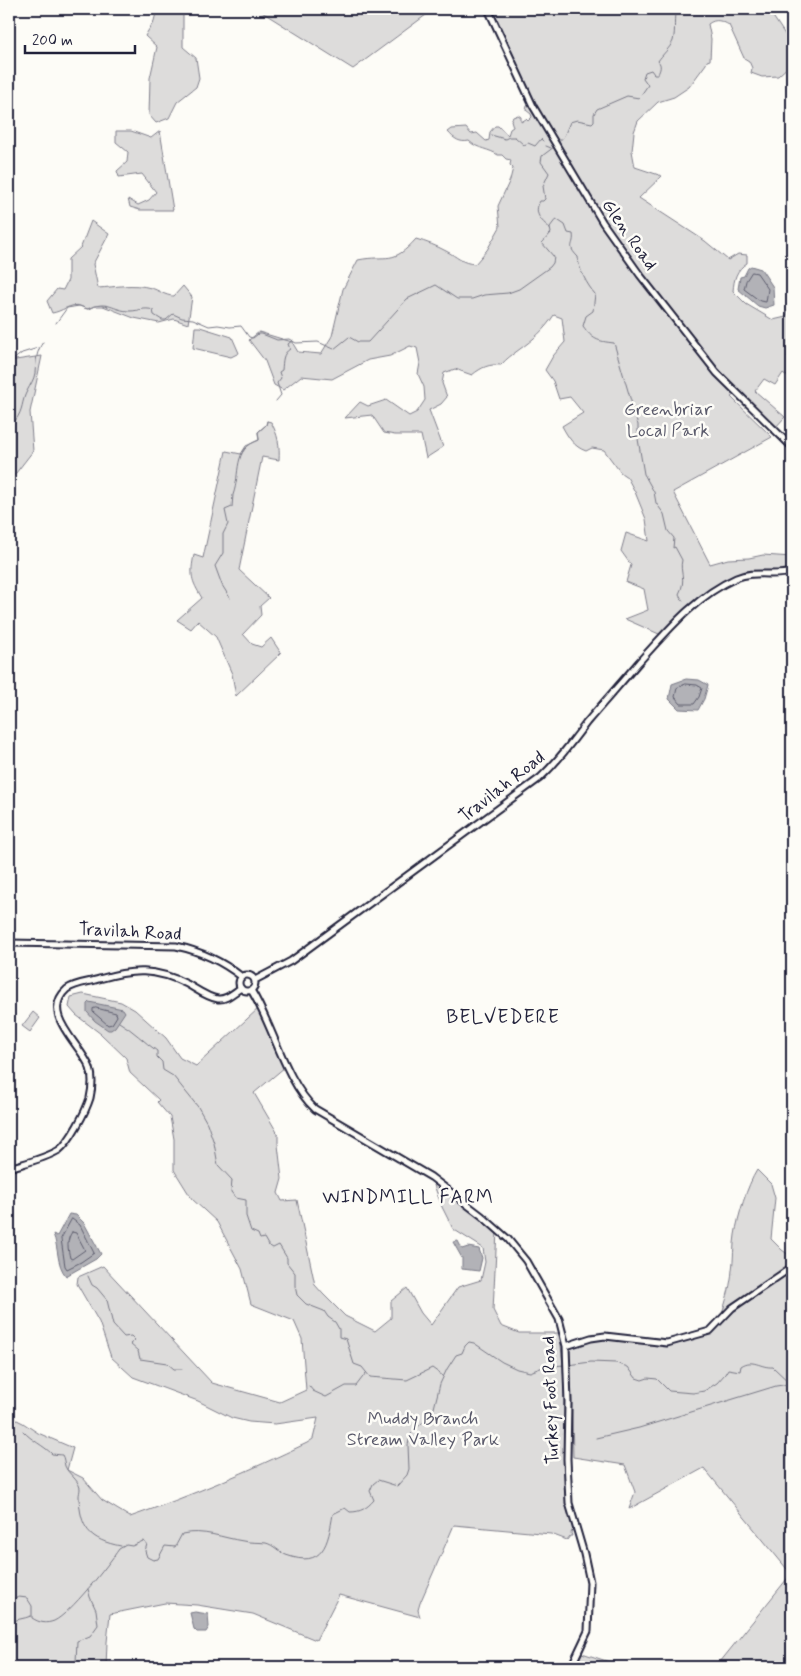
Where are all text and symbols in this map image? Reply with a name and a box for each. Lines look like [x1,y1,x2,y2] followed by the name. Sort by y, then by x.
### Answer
[25,22,135,54] scale bar
[32,31,73,51] text: 200 m
[596,195,662,275] street label: Glen Road
[624,398,713,443] park label: Greenbriar Local Park
[454,746,550,828] street label: Travilah Road
[78,917,182,947] street label: Travilah Road
[446,1005,560,1030] district label: BELVEDERE
[322,1185,494,1210] district label: WINDMILL FARM
[537,1335,565,1465] street label: Turkey Foot Road
[347,1407,499,1452] park label: Muddy Branch Stream Valley Park

